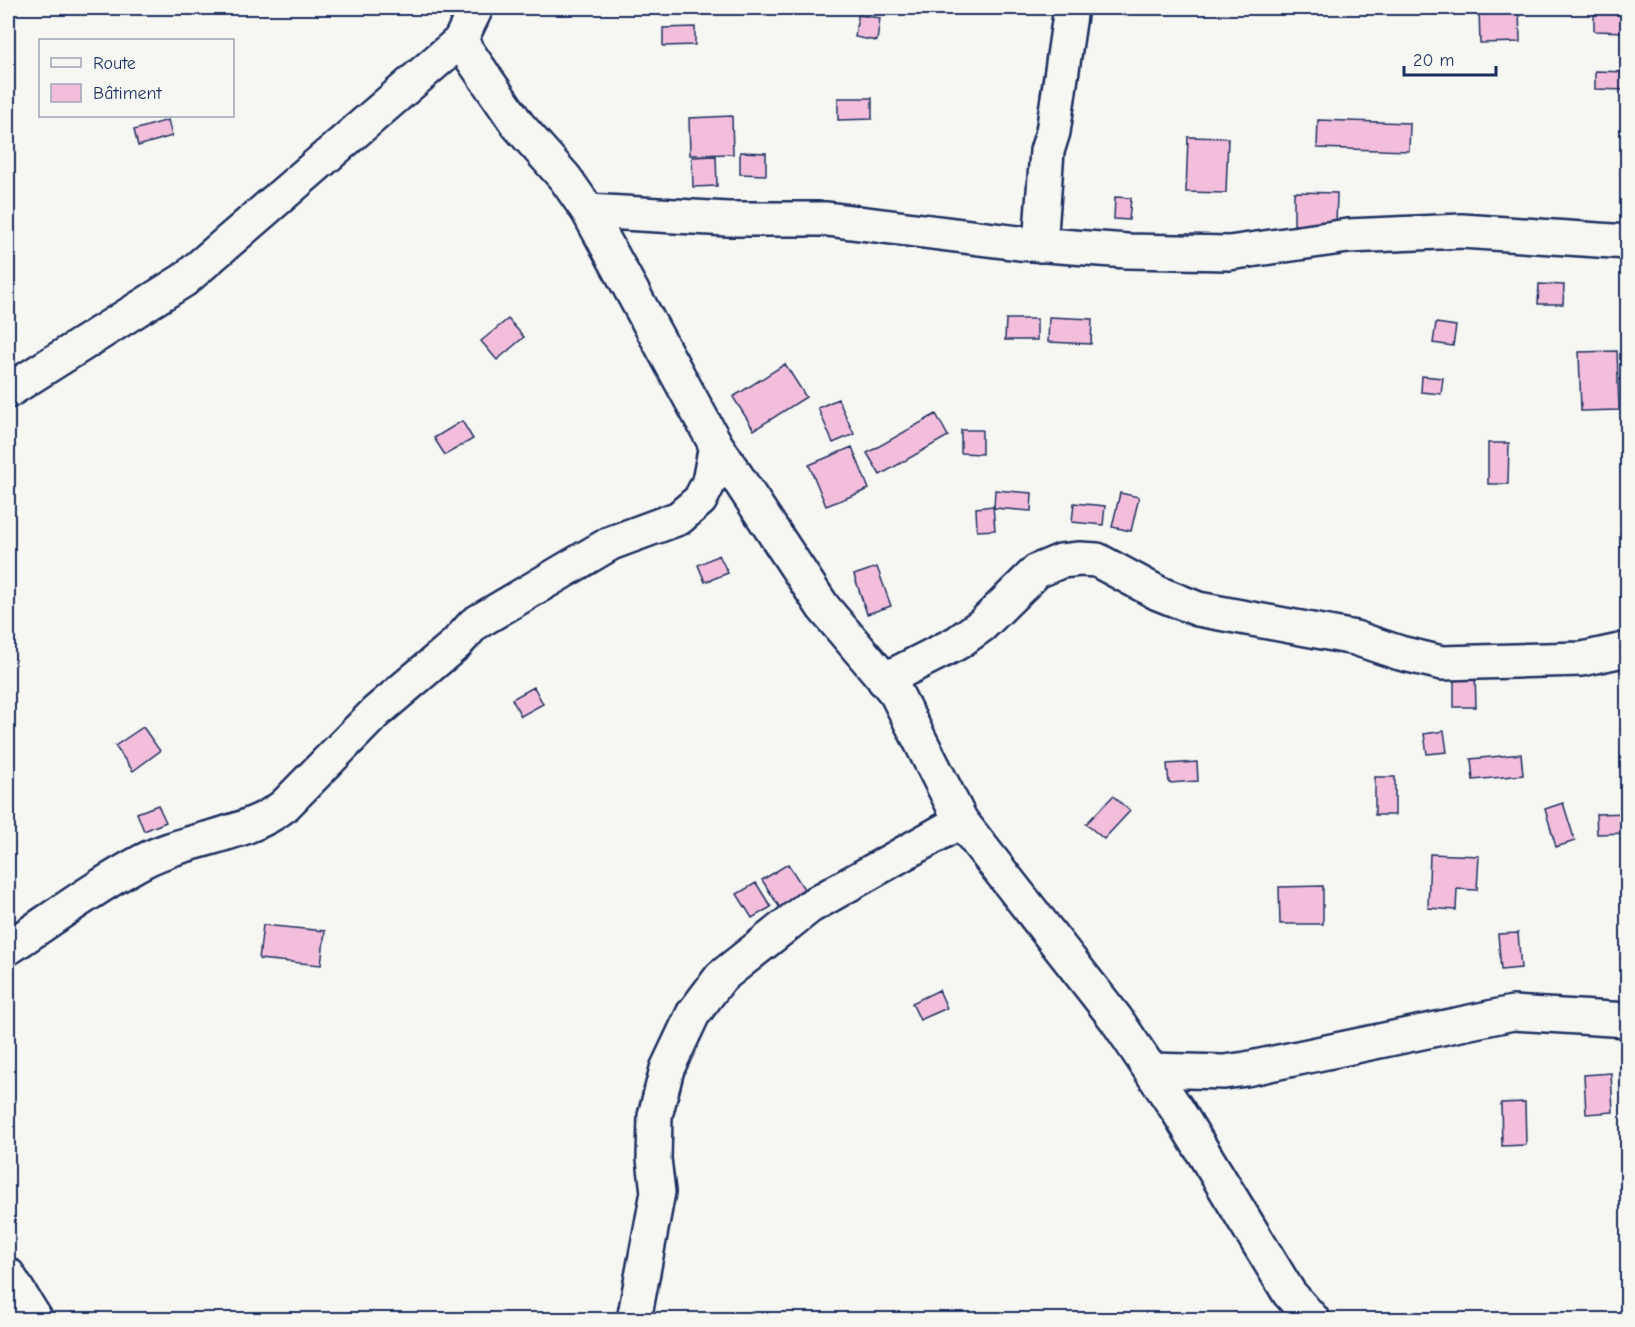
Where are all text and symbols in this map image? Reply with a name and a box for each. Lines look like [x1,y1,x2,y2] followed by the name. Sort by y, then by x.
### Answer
[39,39,234,117] legend
[1404,39,1496,77] scale bar
[1413,50,1454,71] text: 20 m
[93,53,136,74] text: Route
[93,83,163,104] text: Bâtiment

